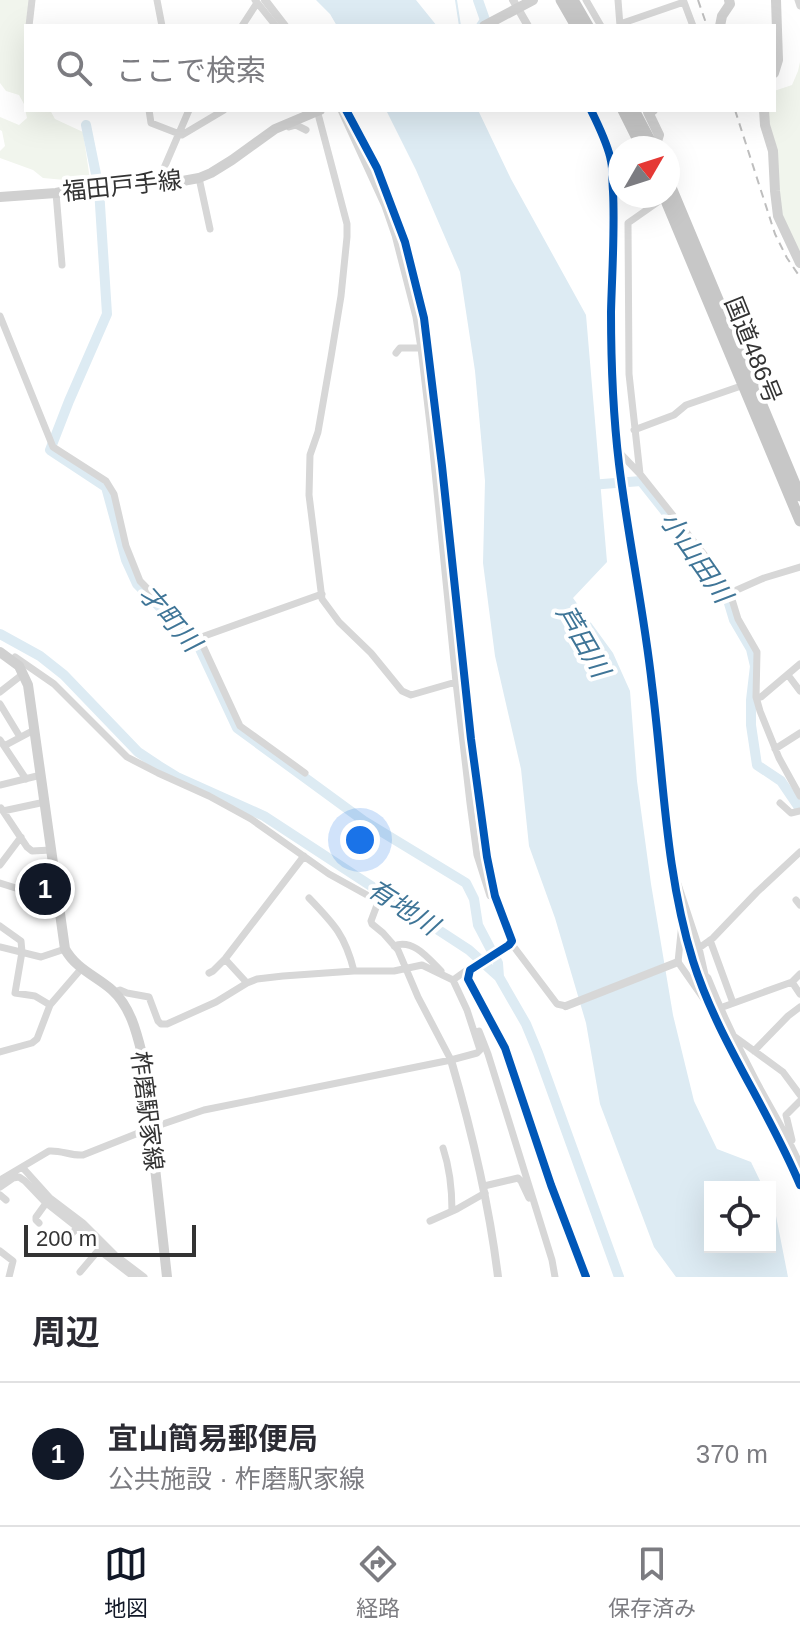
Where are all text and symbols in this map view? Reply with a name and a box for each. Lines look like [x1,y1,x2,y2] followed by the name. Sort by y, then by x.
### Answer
[24,24,776,112] search box
[52,46,96,90] icon: search
[116,54,266,87] text: ここで検索
[608,136,680,208] north arrow
[61,166,183,205] street label: 福田戸手線
[720,293,787,407] street label: 国道486号
[654,506,740,611] water label: 小山田川
[133,579,209,660] water label: 才町川
[551,600,617,685] water label: 芦田川
[340,820,380,860] your location
[19,859,71,919] pin: 1
[362,873,446,942] water label: 有地川
[127,1050,168,1172] street label: 柞磨駅家線
[704,1181,776,1253] map controls
[704,1181,776,1253] button: locate
[24,1221,196,1257] scale bar
[36,1226,97,1251] text: 200 m
[32,1313,100,1351] text: 周辺
[108,1422,318,1455] text: 宜山簡易郵便局
[51,1439,65,1469] text: 1
[696,1439,768,1469] text: 370 m
[108,1464,365,1494] text: 公共施設 · 柞磨駅家線
[104,1542,148,1622] tab: 地図
[356,1542,400,1622] tab: 経路
[608,1542,696,1622] tab: 保存済み

